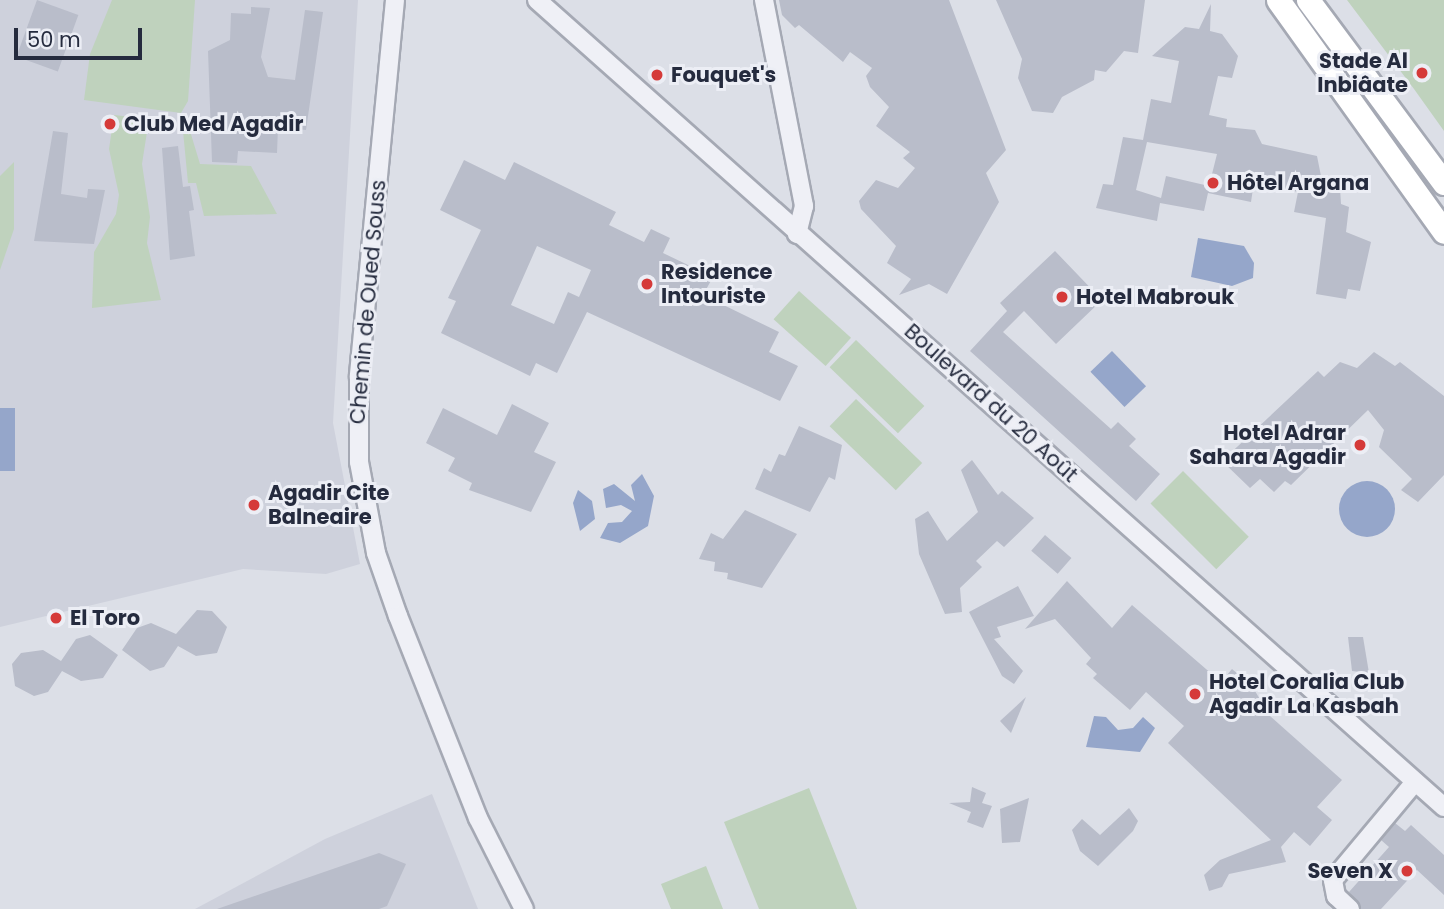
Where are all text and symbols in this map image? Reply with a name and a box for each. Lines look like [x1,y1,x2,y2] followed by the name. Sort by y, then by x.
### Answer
[18,14,145,58] scale bar
[27,25,81,54] text: 50 m
[1317,48,1408,98] place label: Stade Al Inbiâate
[671,62,776,88] place label: Fouquet's
[1414,65,1430,81] marker: Stade Al Inbiâate
[649,67,665,83] marker: Fouquet's
[124,111,303,137] place label: Club Med Agadir
[102,116,118,132] marker: Club Med Agadir
[1227,170,1369,196] place label: Hôtel Argana
[1205,175,1221,191] marker: Hôtel Argana
[345,179,391,425] street label: Chemin de Oued Souss
[661,259,773,309] place label: Residence Intouriste
[639,276,655,292] marker: Residence Intouriste
[1076,284,1234,310] place label: Hotel Mabrouk
[1054,289,1070,305] marker: Hotel Mabrouk
[899,319,1083,487] street label: Boulevard du 20 Août
[1189,420,1346,470] place label: Hotel Adrar Sahara Agadir
[1352,437,1368,453] marker: Hotel Adrar Sahara Agadir
[268,480,390,530] place label: Agadir Cite Balneaire
[246,497,262,513] marker: Agadir Cite Balneaire
[70,605,140,631] place label: El Toro
[48,610,64,626] marker: El Toro
[1209,669,1404,719] place label: Hotel Coralia Club Agadir La Kasbah
[1187,686,1203,702] marker: Hotel Coralia Club Agadir La Kasbah
[1307,858,1393,884] place label: Seven X
[1399,863,1415,879] marker: Seven X

